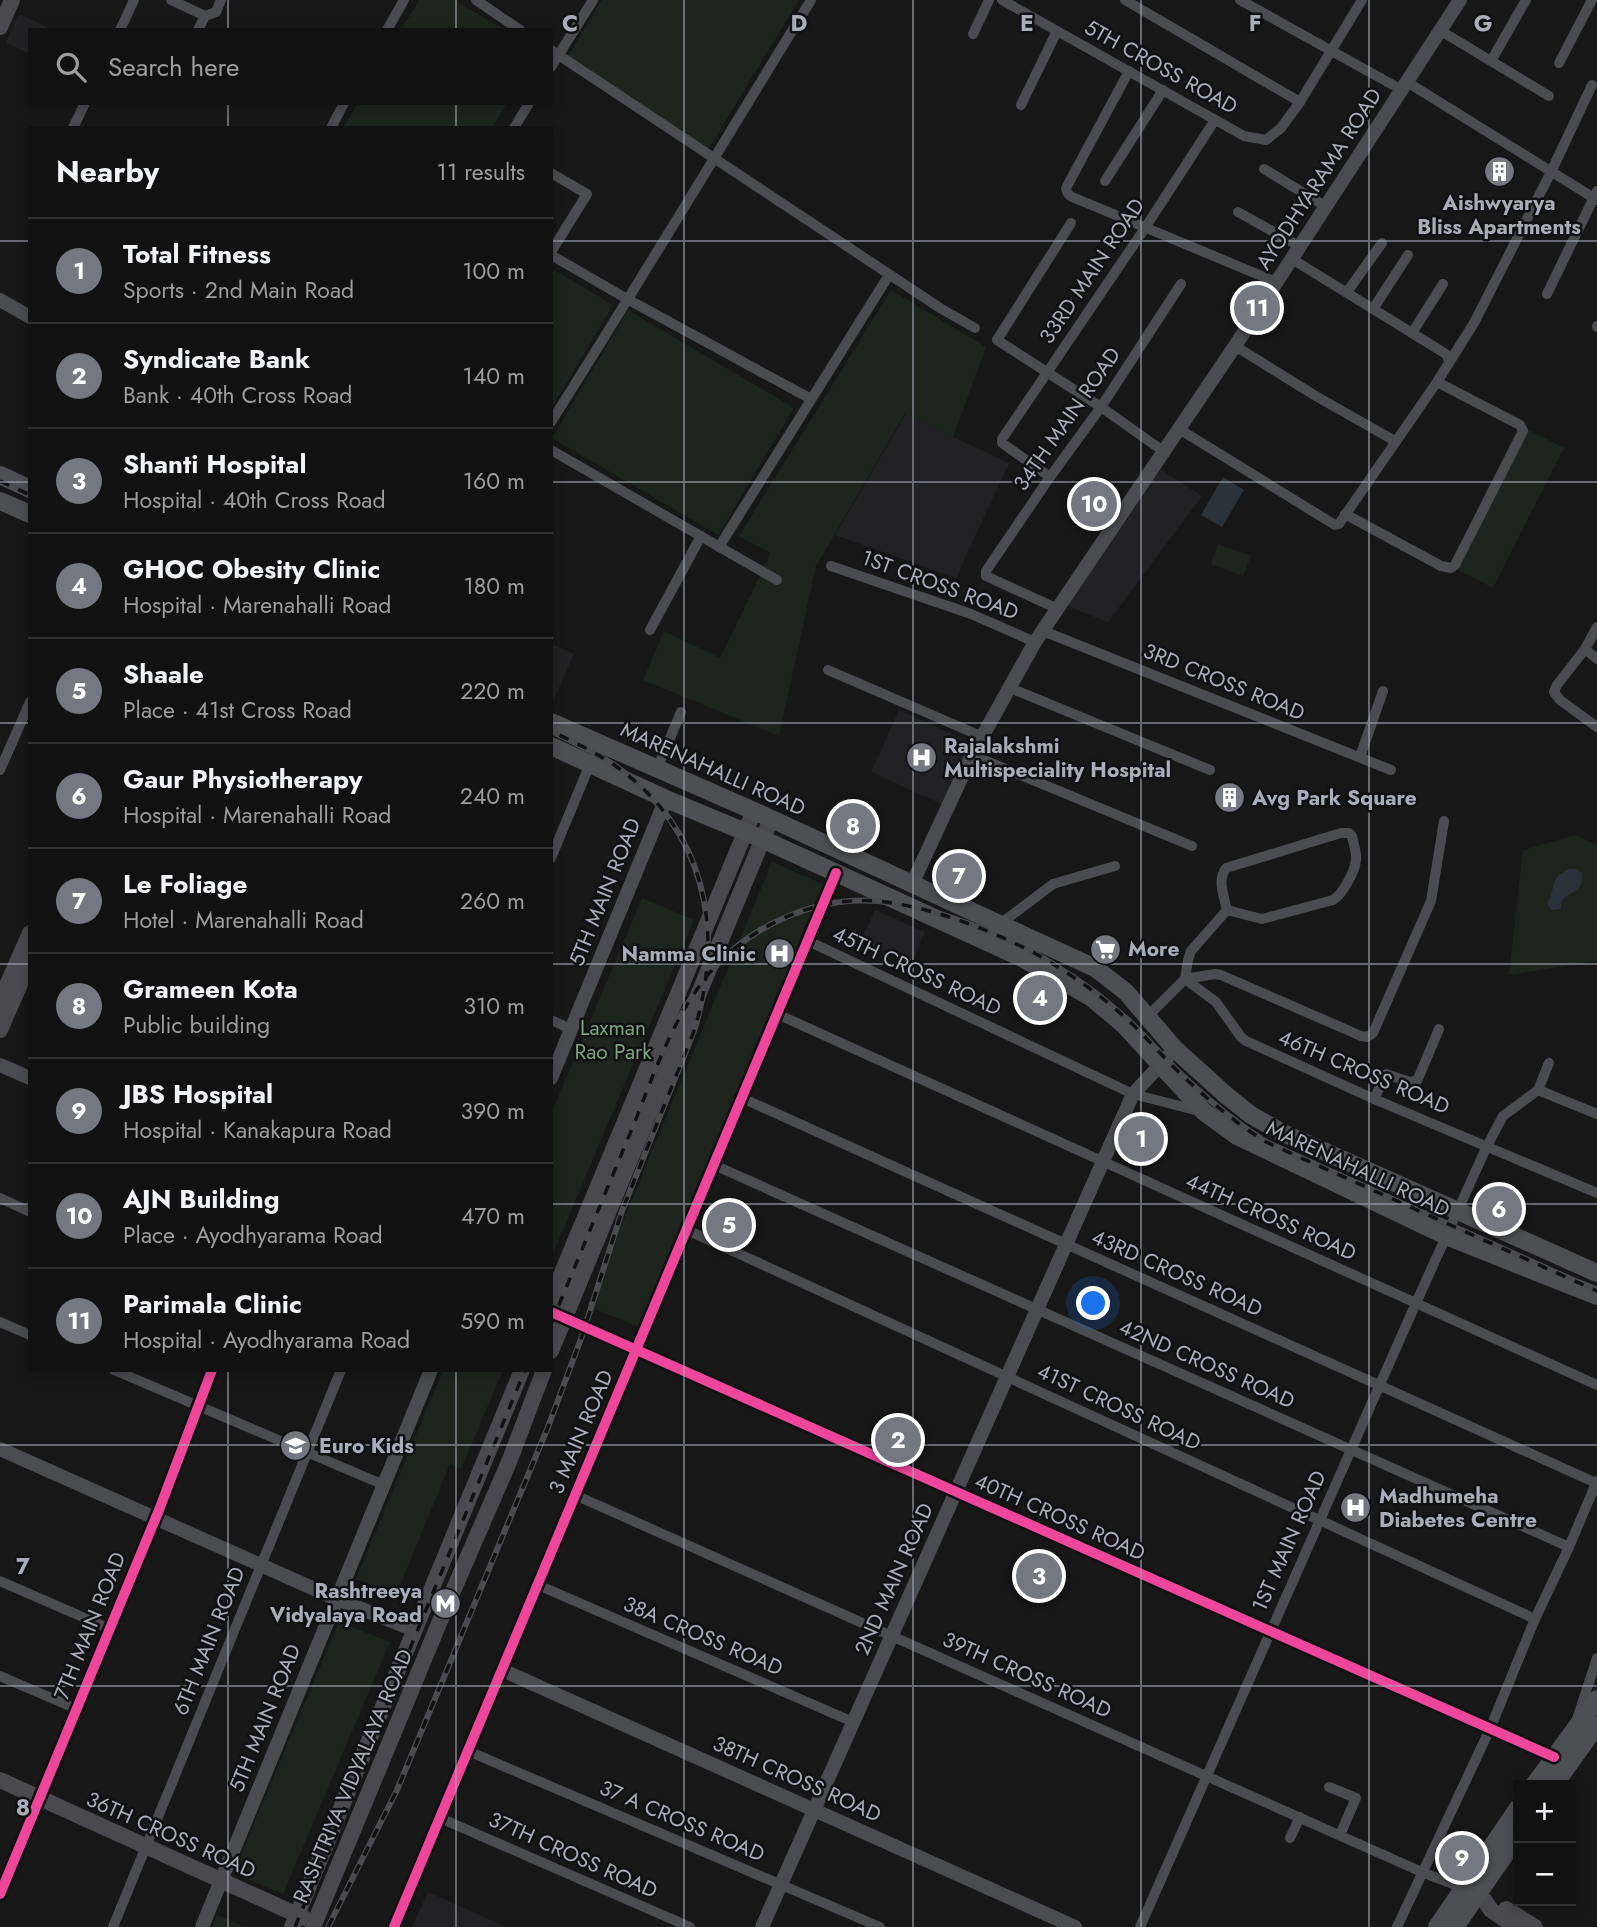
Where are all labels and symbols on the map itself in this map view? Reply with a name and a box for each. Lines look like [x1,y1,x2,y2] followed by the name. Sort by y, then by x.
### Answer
[562,6,578,40] text: C
[791,6,808,40] text: D
[1020,6,1034,40] text: E
[1249,6,1261,40] text: F
[1474,6,1492,40] text: G
[1079,12,1243,122] street label: 5TH CROSS ROAD
[1249,82,1389,276] street label: AYODHYARAMA ROAD
[1482,154,1516,188] building icon: Aishwyarya Bliss Apartments
[1417,188,1581,242] place label: Aishwyarya Bliss Apartments
[1032,192,1152,350] street label: 33RD MAIN ROAD
[1234,282,1280,334] pin: 11
[1006,341,1128,497] street label: 34TH MAIN ROAD
[1071,478,1117,530] pin: 10
[857,543,1023,627] street label: 1ST CROSS ROAD
[1139,636,1309,728] street label: 3RD CROSS ROAD
[616,715,810,823] street label: MARENAHALLI ROAD
[944,731,1171,785] place label: Rajalakshmi Multispeciality Hospital
[904,741,938,775] hospital icon: Rajalakshmi Multispeciality Hospital
[1212,781,1246,815] building icon: Avg Park Square
[1251,783,1417,813] place label: Avg Park Square
[830,800,876,852] pin: 8
[562,813,648,971] street label: 5TH MAIN ROAD
[936,850,982,902] pin: 7
[828,919,1006,1023] street label: 45TH CROSS ROAD
[1088,932,1122,966] supermarket icon: More
[1128,934,1179,964] place label: More
[762,937,796,971] hospital icon: Namma Clinic
[622,939,756,969] place label: Namma Clinic
[1017,972,1063,1024] pin: 4
[574,1013,652,1067] park label: Laxman Rao Park
[1274,1022,1454,1122] street label: 46TH CROSS ROAD
[1118,1113,1164,1165] pin: 1
[1261,1113,1455,1225] street label: MARENAHALLI ROAD
[1181,1166,1361,1268] street label: 44TH CROSS ROAD
[1476,1183,1522,1235] pin: 6
[706,1199,752,1251] pin: 5
[1087,1222,1267,1324] street label: 43RD CROSS ROAD
[1076,1286,1110,1320] your location
[1115,1312,1299,1416] street label: 42ND CROSS ROAD
[1032,1356,1206,1458] street label: 41ST CROSS ROAD
[541,1365,621,1499] street label: 3 MAIN ROAD
[875,1414,921,1466] pin: 2
[279,1429,313,1463] school or university icon: Euro Kids
[319,1431,414,1461] place label: Euro Kids
[970,1466,1150,1568] street label: 40TH CROSS ROAD
[1244,1466,1334,1616] street label: 1ST MAIN ROAD
[1379,1481,1537,1535] place label: Madhumeha Diabetes Centre
[1339,1491,1373,1525] hospital icon: Madhumeha Diabetes Centre
[847,1498,941,1660] street label: 2ND MAIN ROAD
[47,1547,133,1705] street label: 7TH MAIN ROAD
[16,1549,30,1583] text: 7
[1016,1550,1062,1602] pin: 3
[166,1562,252,1720] street label: 6TH MAIN ROAD
[269,1576,422,1630] place label: Rashtreeya Vidyalaya Road
[428,1586,462,1620] metro station icon: Rashtreeya Vidyalaya Road
[619,1589,787,1683] street label: 38A CROSS ROAD
[938,1624,1116,1726] street label: 39TH CROSS ROAD
[222,1639,308,1797] street label: 5TH MAIN ROAD
[286,1644,420,1908] street label: RASHTRIYA VIDYALAYA ROAD
[708,1728,886,1830] street label: 38TH CROSS ROAD
[595,1773,769,1869] street label: 37 A CROSS ROAD
[82,1784,260,1886] street label: 36TH CROSS ROAD
[16,1790,30,1824] text: 8
[484,1804,662,1906] street label: 37TH CROSS ROAD
[1439,1832,1485,1884] pin: 9

